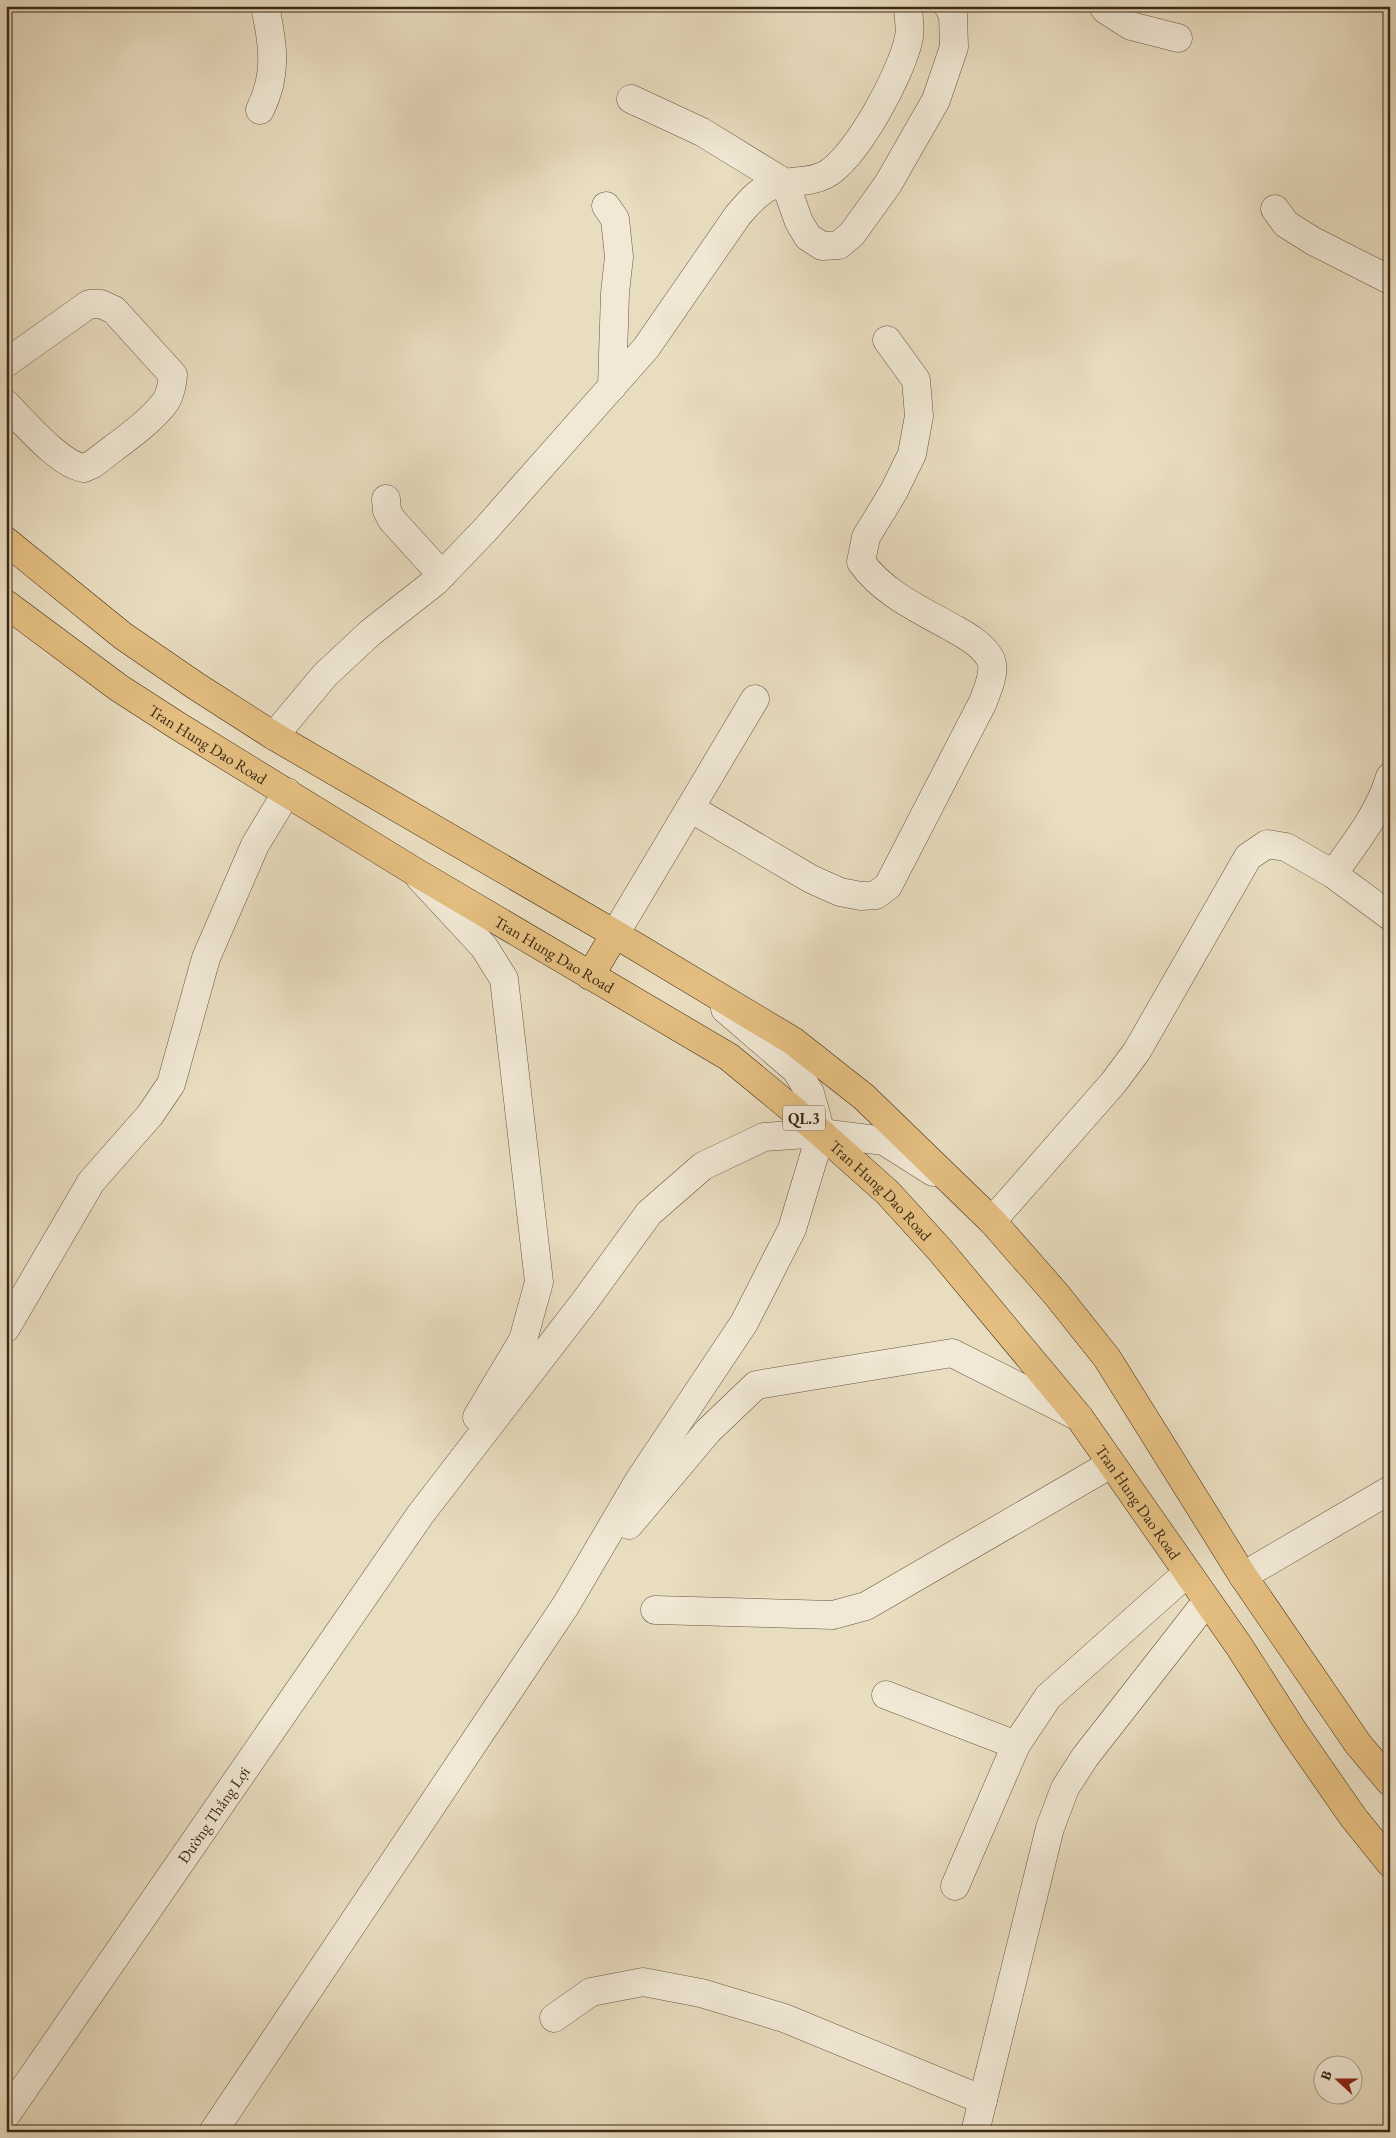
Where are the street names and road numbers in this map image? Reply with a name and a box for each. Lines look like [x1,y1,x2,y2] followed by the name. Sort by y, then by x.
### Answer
[145,699,272,789] street label: Tran Hung Dao Road
[491,910,619,998] street label: Tran Hung Dao Road
[783,1106,825,1130] road number: QL.3
[825,1135,937,1246] street label: Tran Hung Dao Road
[1091,1440,1186,1564] street label: Tran Hung Dao Road
[173,1762,254,1867] street label: Đường Thắng Lợi

